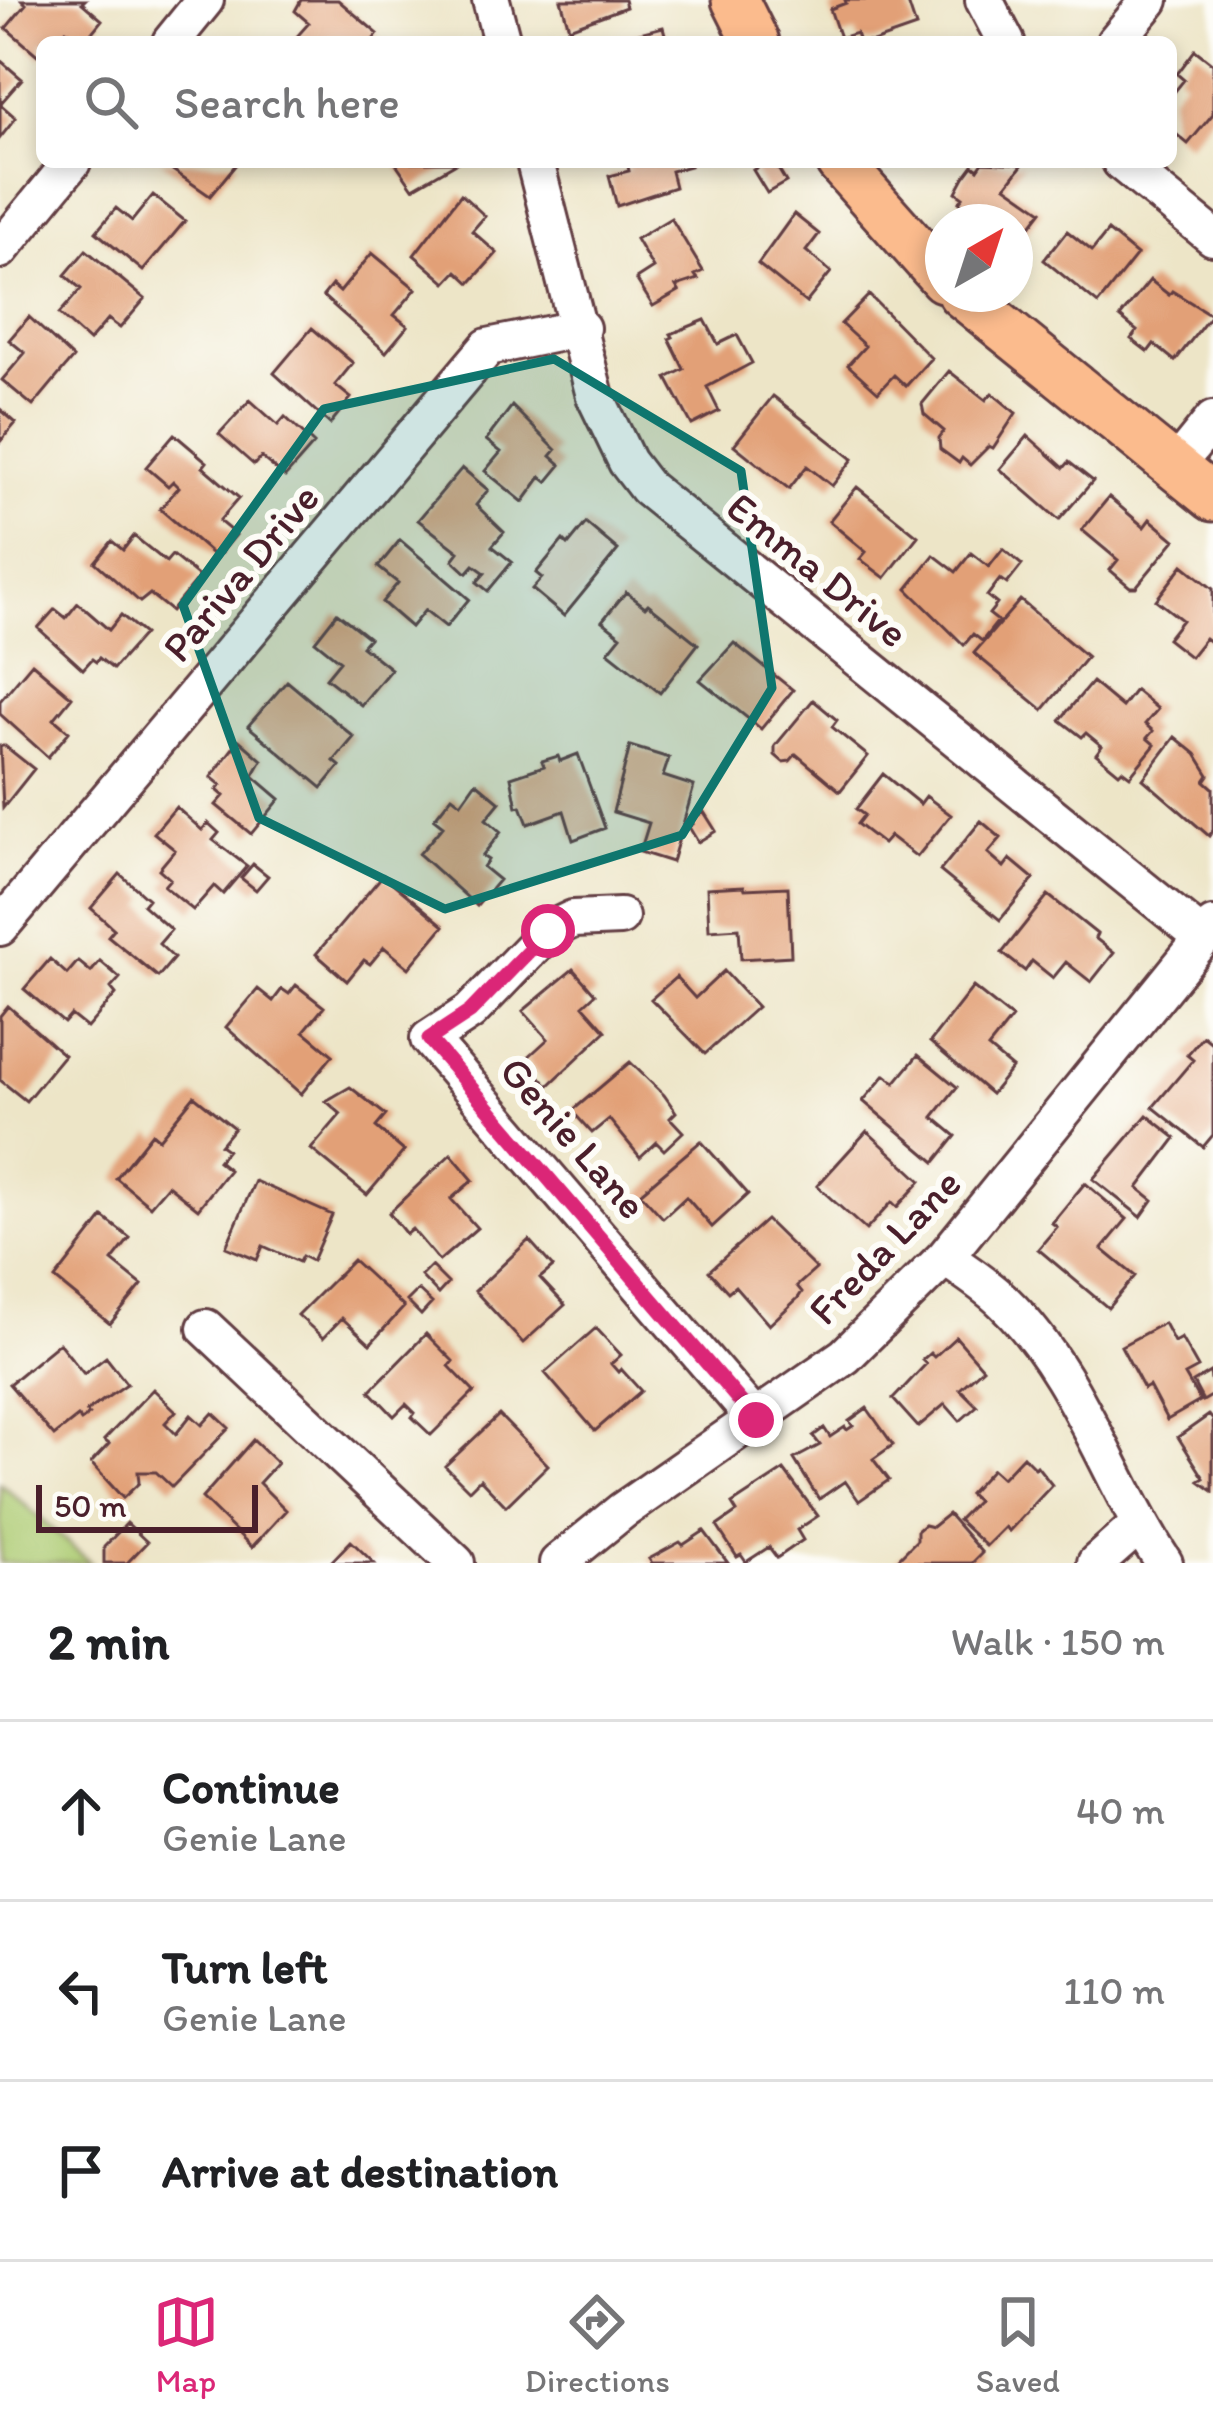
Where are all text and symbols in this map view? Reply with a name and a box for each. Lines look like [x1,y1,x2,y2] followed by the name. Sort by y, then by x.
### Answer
[36,36,1177,168] search box
[78,69,144,135] icon: search
[174,75,400,129] text: Search here
[925,204,1033,312] north arrow
[151,473,330,672] street label: Pariva Drive
[717,481,919,658] street label: Emma Drive
[521,904,575,958] route start
[489,1046,658,1229] street label: Genie Lane
[797,1158,971,1335] street label: Freda Lane
[729,1393,783,1447] route end
[36,1479,258,1532] scale bar
[54,1486,127,1525] text: 50 m
[48,1611,169,1672] text: 2 min
[951,1618,1165,1665] text: Walk · 150 m
[162,1760,340,1814] text: Continue
[48,1778,114,1844] icon: ahead
[1076,1787,1165,1834] text: 40 m
[162,1814,346,1861] text: Genie Lane
[162,1940,328,1994] text: Turn left
[48,1958,114,2024] icon: left
[1063,1967,1165,2014] text: 110 m
[162,1994,346,2041] text: Genie Lane
[48,2138,114,2204] icon: arrive
[162,2144,558,2198] text: Arrive at destination
[153,2289,219,2400] tab: Map
[525,2289,670,2400] tab: Directions
[976,2289,1060,2400] tab: Saved

